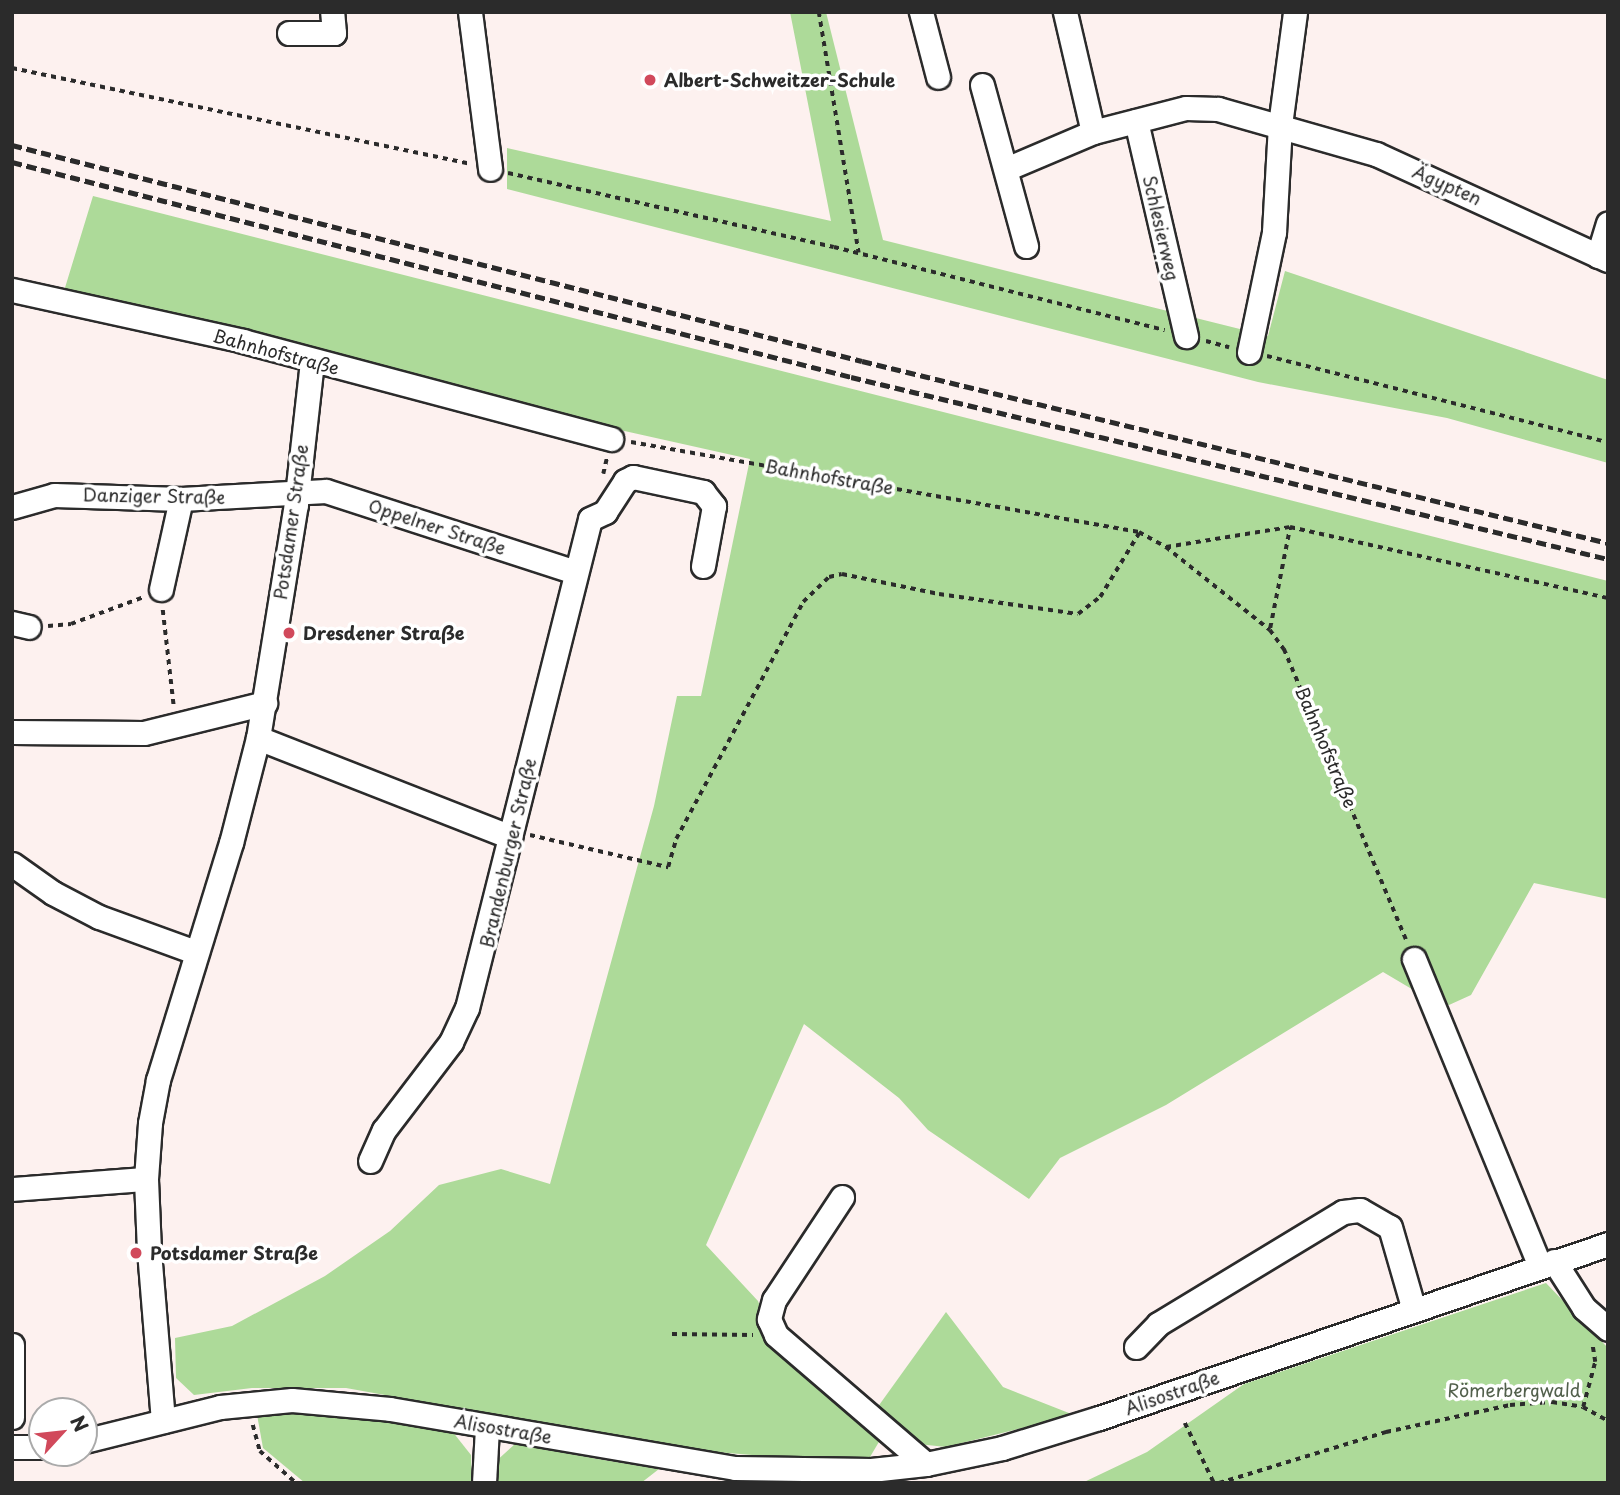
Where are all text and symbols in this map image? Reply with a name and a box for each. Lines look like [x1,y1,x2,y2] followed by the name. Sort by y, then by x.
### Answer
[664,69,895,91] place label: Albert-Schweitzer-Schule
[642,72,658,88] marker: Albert-Schweitzer-Schule
[1409,160,1485,210] street label: Ägypten
[1138,173,1184,283] street label: Schlesierweg
[210,325,342,379] street label: Bahnhofstraße
[269,443,313,601] street label: Potsdamer Straße
[763,455,895,499] street label: Bahnhofstraße
[82,484,226,508] street label: Danziger Straße
[365,494,509,560] street label: Oppelner Straße
[303,622,466,644] place label: Dresdener Straße
[281,625,297,641] marker: Dresdener Straße
[1291,683,1361,811] street label: Bahnhofstraße
[476,755,540,951] street label: Brandenburger Straße
[150,1242,318,1264] place label: Potsdamer Straße
[128,1245,144,1261] marker: Potsdamer Straße
[1122,1367,1222,1419] street label: Alisostraße
[1447,1379,1581,1401] park label: Römerbergwald
[28,1397,98,1467] north arrow
[64,1410,96,1436] text: N
[453,1410,553,1448] street label: Alisostraße

